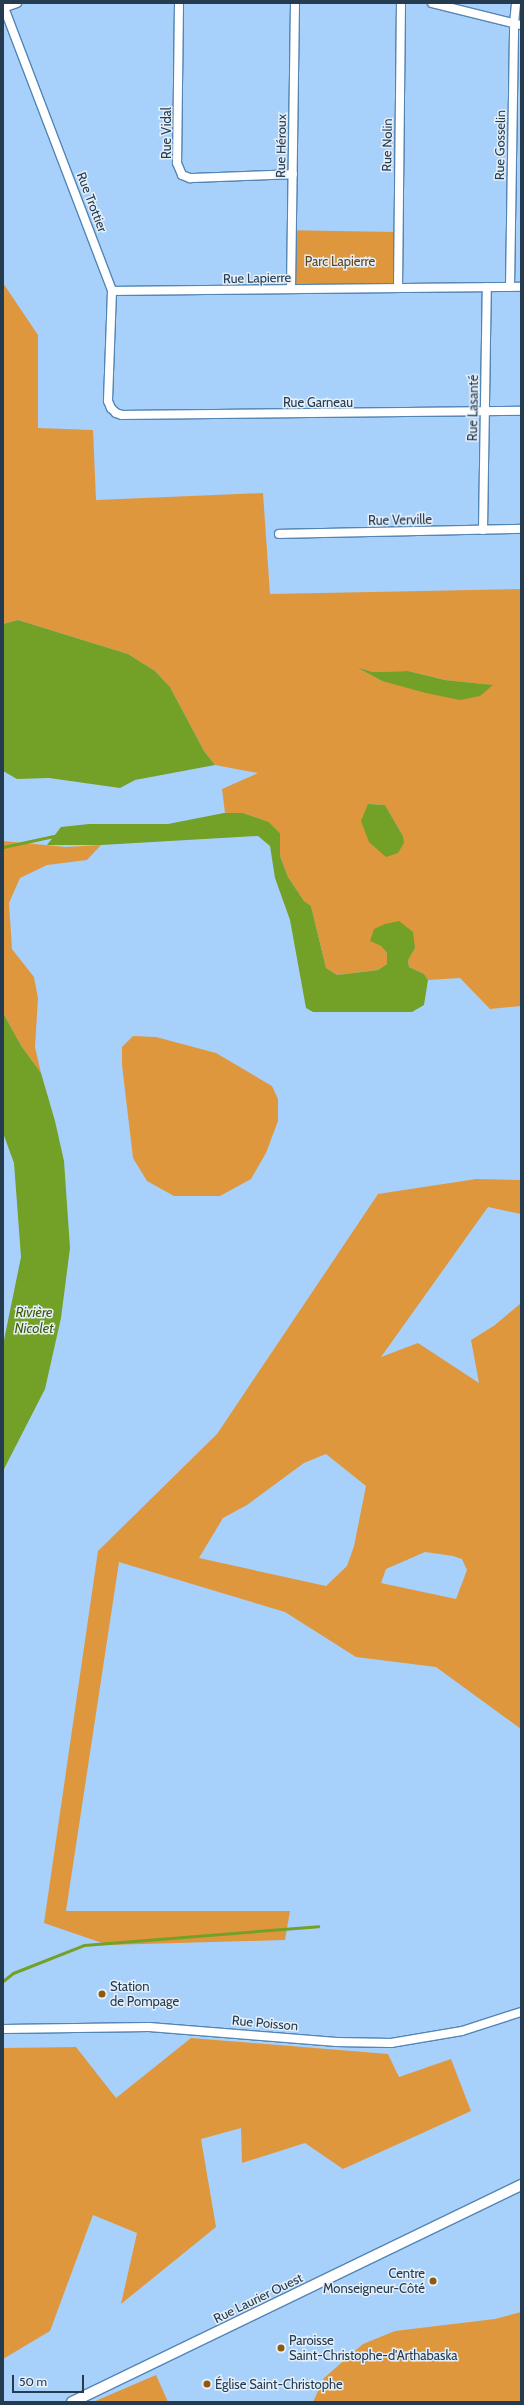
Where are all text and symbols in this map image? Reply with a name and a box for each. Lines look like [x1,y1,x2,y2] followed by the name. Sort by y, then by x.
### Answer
[158,107,174,159] street label: Rue Vidal
[492,110,508,180] street label: Rue Gosselin
[273,114,289,178] street label: Rue Héroux
[379,118,395,172] street label: Rue Nolin
[73,170,111,234] street label: Rue Trottier
[305,253,375,269] park label: Parc Lapierre
[223,270,291,286] street label: Rue Lapierre
[465,375,481,441] street label: Rue Lasanté
[283,394,353,410] street label: Rue Garneau
[368,512,432,528] street label: Rue Verville
[15,1304,53,1336] water label: Rivière Nicolet
[110,1979,179,2010] place label: Station de Pompage
[97,1989,107,1999] marker: Station de Pompage
[231,2012,299,2034] street label: Rue Poisson
[323,2266,425,2297] place label: Centre Monseigneur-Côté
[211,2270,305,2326] street label: Rue Laurier Ouest
[428,2276,438,2286] marker: Centre Monseigneur-Côté
[289,2333,457,2364] place label: Paroisse Saint-Christophe-d'Arthabaska
[276,2343,286,2353] marker: Paroisse Saint-Christophe-d'Arthabaska
[14,2367,86,2393] scale bar
[19,2374,47,2389] text: 50 m
[215,2376,343,2392] place label: Église Saint-Christophe
[202,2379,212,2389] marker: Église Saint-Christophe

